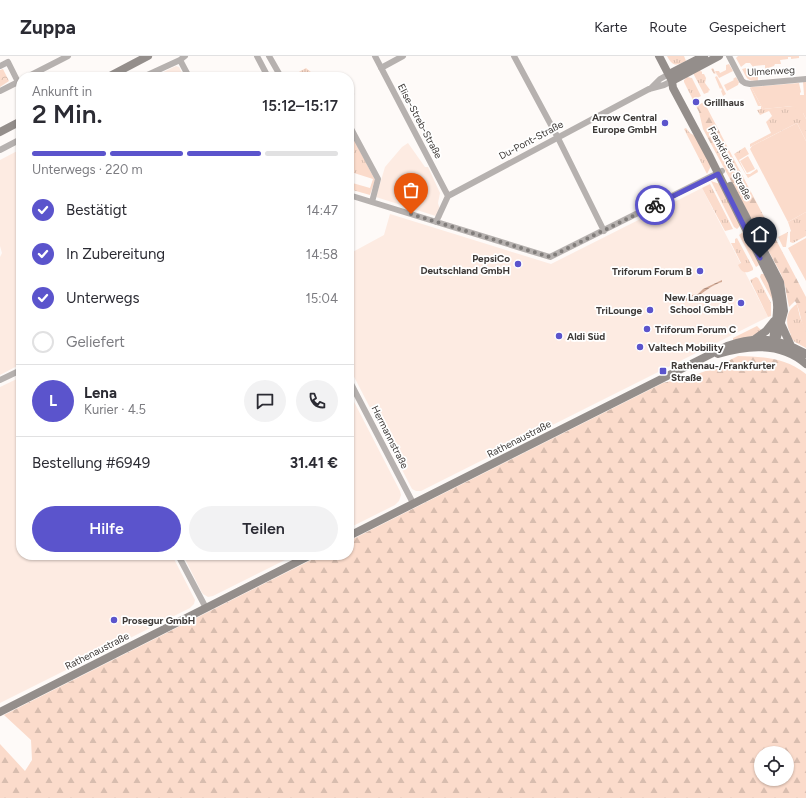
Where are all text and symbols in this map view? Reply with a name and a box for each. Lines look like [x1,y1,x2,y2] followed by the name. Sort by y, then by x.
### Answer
[20,16,76,39] text: Zuppa
[594,19,627,36] text: Karte
[649,19,687,36] text: Route
[709,19,786,36] text: Gespeichert
[747,63,795,79] street label: Ulmenweg
[395,81,445,161] street label: Elise-Streb-Straße
[32,84,92,99] text: Ankunft in
[704,96,744,109] place label: Grillhaus
[262,97,338,115] text: 15:12–15:17
[691,97,701,107] marker: Grillhaus
[32,98,103,130] text: 2 Min.
[592,111,657,136] place label: Arrow Central Europe GmbH
[497,117,566,162] street label: Du-Pont-Straße
[660,118,670,128] marker: Arrow Central Europe GmbH
[705,124,755,202] street label: Frankfurter Straße
[32,162,143,177] text: Unterwegs · 220 m
[394,173,428,214] pin
[400,179,422,201] icon: bag
[635,185,675,225] courier
[644,194,666,216] icon: bike
[32,199,54,221] icon: check
[66,201,127,219] text: Bestätigt
[306,203,338,218] text: 14:47
[743,217,777,258] pin
[749,223,771,245] icon: home
[32,243,54,265] icon: check
[66,245,165,263] text: In Zubereitung
[306,247,338,262] text: 14:58
[421,252,510,277] place label: PepsiCo Deutschland GmbH
[513,259,523,269] marker: PepsiCo Deutschland GmbH
[612,265,692,278] place label: Triforum Forum B
[695,266,705,276] marker: Triforum Forum B
[32,287,54,309] icon: check
[66,289,139,307] text: Unterwegs
[305,291,338,306] text: 15:04
[664,291,733,316] place label: New Language School GmbH
[736,298,746,308] marker: New Language School GmbH
[596,304,642,317] place label: TriLounge
[645,305,655,315] marker: TriLounge
[655,323,736,336] place label: Triforum Forum C
[642,324,652,334] marker: Triforum Forum C
[567,330,605,343] place label: Aldi Süd
[554,331,564,341] marker: Aldi Süd
[66,333,125,351] text: Geliefert
[648,341,724,354] place label: Valtech Mobility
[635,342,645,352] marker: Valtech Mobility
[671,359,776,384] place label: Rathenau-/Frankfurter Straße
[658,366,668,376] marker: Rathenau-/Frankfurter Straße
[244,380,286,422] button: chat
[296,380,338,422] button: phone
[84,384,117,402] text: Lena
[49,392,57,410] text: L
[84,402,146,417] text: Kurier · 4.5
[369,403,412,471] street label: Hermannstraße
[485,417,554,461] street label: Rathenaustraße
[32,454,150,472] text: Bestellung #6949
[290,454,338,472] text: 31.41 €
[32,506,181,552] button: Hilfe
[189,506,338,552] button: Teilen
[122,614,195,627] place label: Prosegur GmbH
[109,615,119,625] marker: Prosegur GmbH
[63,629,132,673] street label: Rathenaustraße
[754,746,794,786] map controls
[754,746,794,786] button: locate

